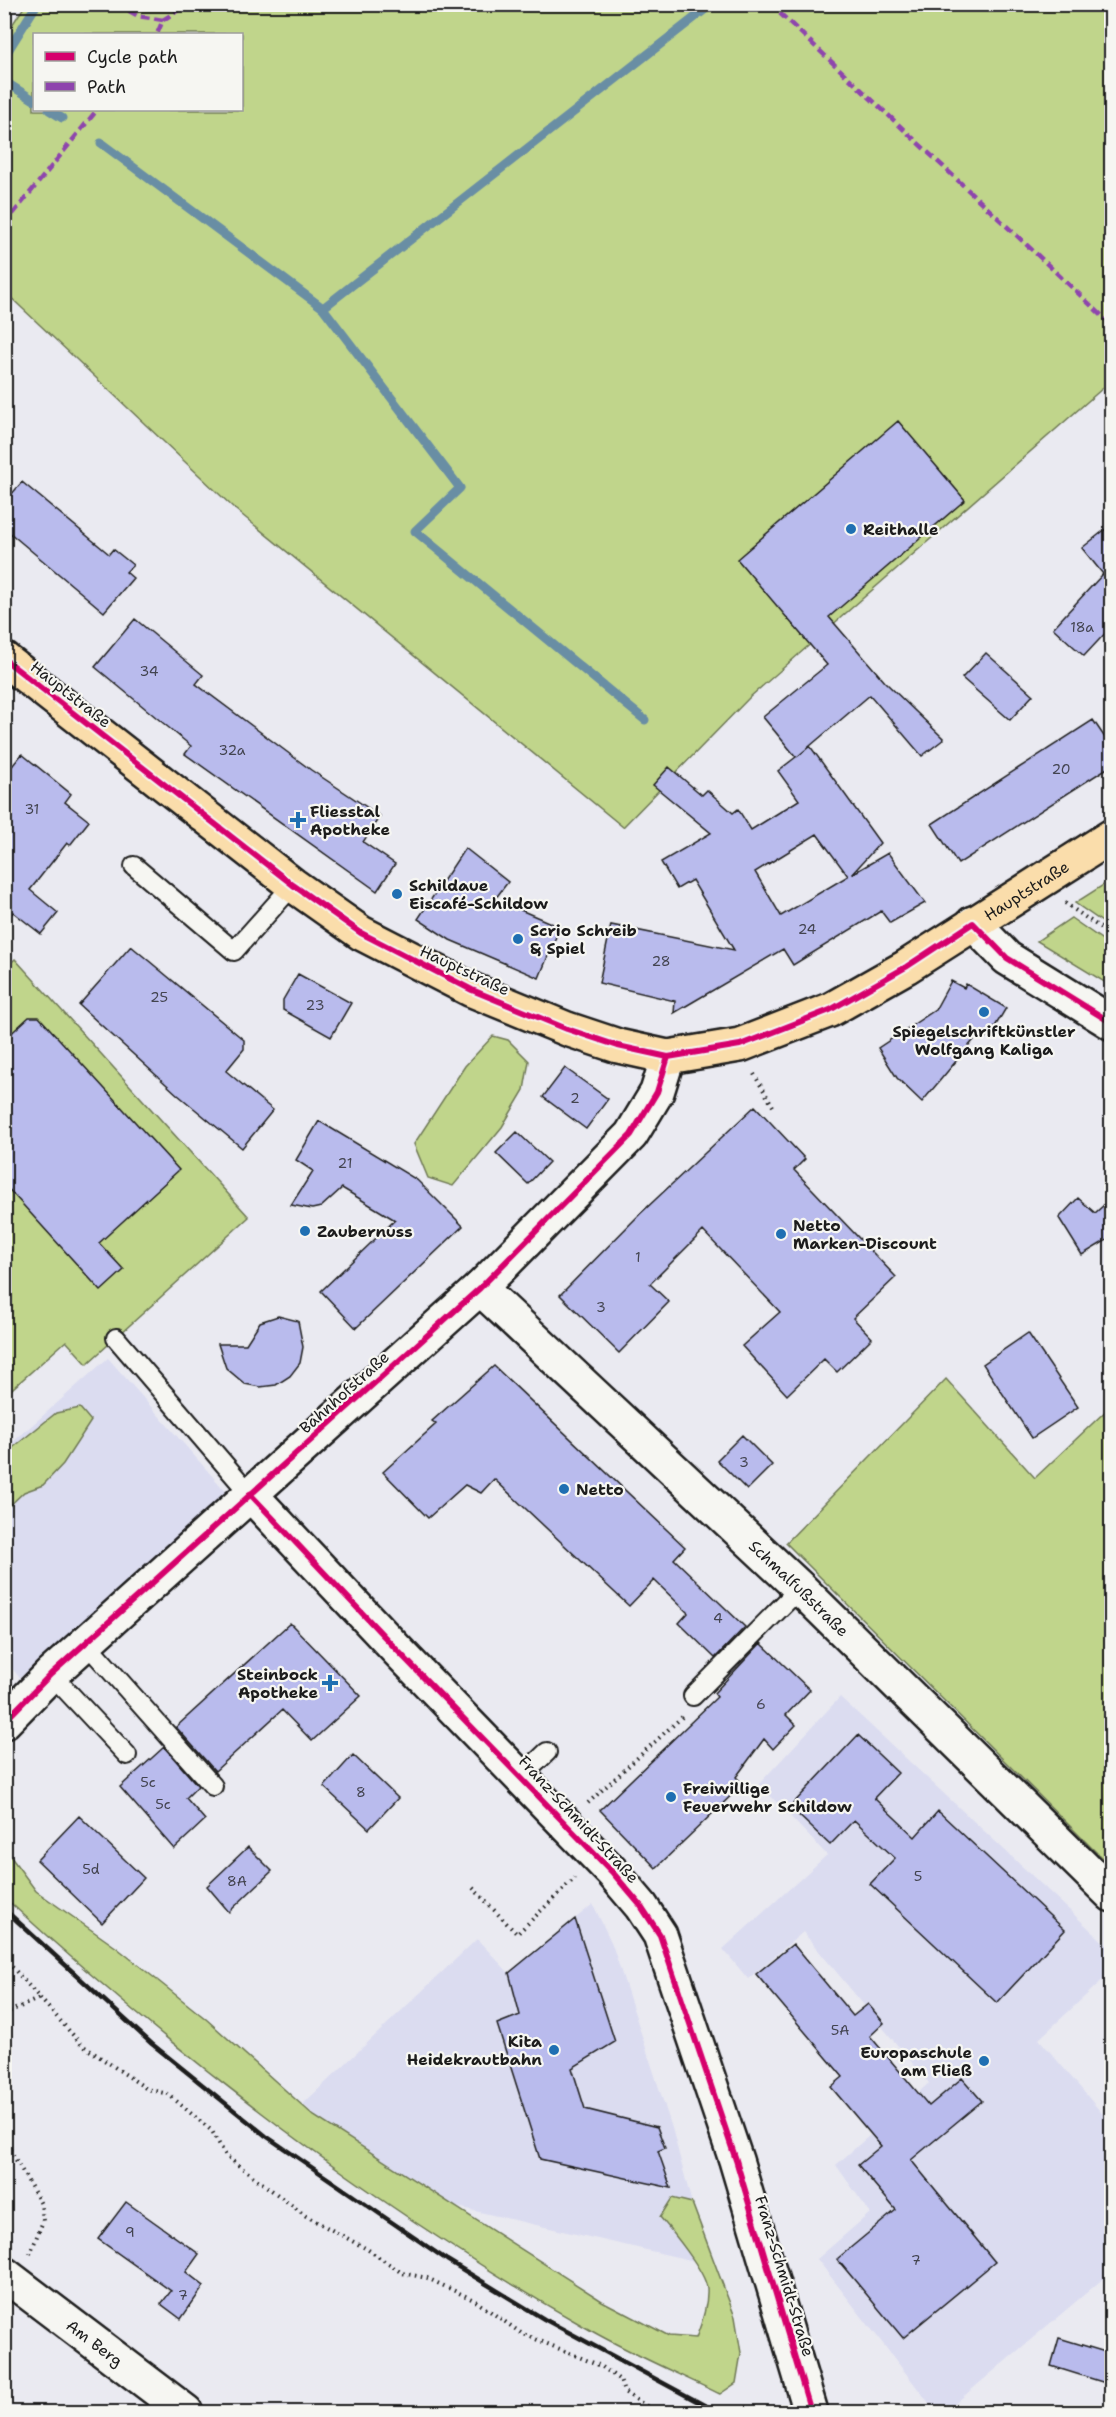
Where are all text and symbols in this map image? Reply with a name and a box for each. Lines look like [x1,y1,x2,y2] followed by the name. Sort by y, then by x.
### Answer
[33,33,243,111] legend
[87,45,178,69] text: Cycle path
[87,75,126,99] text: Path
[863,519,939,540] place label: Reithalle
[844,522,858,536] marker: Reithalle
[1070,618,1094,636] house number: 18a
[26,656,115,732] street label: Hauptstraße
[139,662,159,680] house number: 34
[219,741,246,759] house number: 32a
[1051,760,1071,778] house number: 20
[25,800,39,818] house number: 31
[310,801,390,840] place label: Fliesstal Apotheke
[291,813,305,827] marker: Fliesstal Apotheke
[980,856,1073,926] street label: Hauptstraße
[409,875,548,914] place label: Schildaue Eiscafé-Schildow
[390,887,404,901] marker: Schildaue Eiscafé-Schildow
[530,920,637,959] place label: Scrio Schreib & Spiel
[798,920,817,938] house number: 24
[511,932,525,946] marker: Scrio Schreib & Spiel
[417,940,513,1000] street label: Hauptstraße
[651,952,671,970] house number: 28
[150,988,168,1006] house number: 25
[306,996,324,1014] house number: 23
[977,1005,991,1019] marker: Spiegelschriftkünstler Wolfgang Kaliga
[892,1021,1076,1060] place label: Spiegelschriftkünstler Wolfgang Kaliga
[570,1089,580,1107] house number: 2
[338,1154,352,1172] house number: 21
[793,1215,937,1254] place label: Netto Marken-Discount
[317,1221,413,1242] place label: Zaubernuss
[298,1224,312,1238] marker: Zaubernuss
[774,1227,788,1241] marker: Netto Marken-Discount
[635,1248,641,1266] house number: 1
[596,1298,606,1316] house number: 3
[295,1346,394,1438] street label: Bahnhofstraße
[739,1453,749,1471] house number: 3
[576,1479,624,1500] place label: Netto
[557,1482,571,1496] marker: Netto
[744,1536,853,1641] street label: Schmalfußstraße
[713,1609,723,1627] house number: 4
[237,1664,318,1703] place label: Steinbock Apotheke
[323,1676,337,1690] marker: Steinbock Apotheke
[756,1695,766,1713] house number: 6
[514,1751,643,1888] street label: Franz-Schmidt-Straße
[140,1773,156,1791] house number: 5c
[683,1778,852,1817] place label: Freiwillige Feuerwehr Schildow
[356,1783,366,1801] house number: 8
[664,1790,678,1804] marker: Freiwillige Feuerwehr Schildow
[155,1795,171,1813] house number: 5c
[82,1860,100,1878] house number: 5d
[914,1867,922,1885] house number: 5
[227,1872,247,1890] house number: 8A
[831,2021,849,2039] house number: 5A
[407,2031,542,2070] place label: Kita Heidekrautbahn
[860,2042,972,2081] place label: Europaschule am Fließ
[547,2043,561,2057] marker: Kita Heidekrautbahn
[977,2054,991,2068] marker: Europaschule am Fließ
[750,2193,819,2359] street label: Franz-Schmidt-Straße
[125,2223,135,2241] house number: 9
[911,2251,921,2269] house number: 7
[178,2286,188,2304] house number: 7
[62,2315,127,2372] street label: Am Berg

